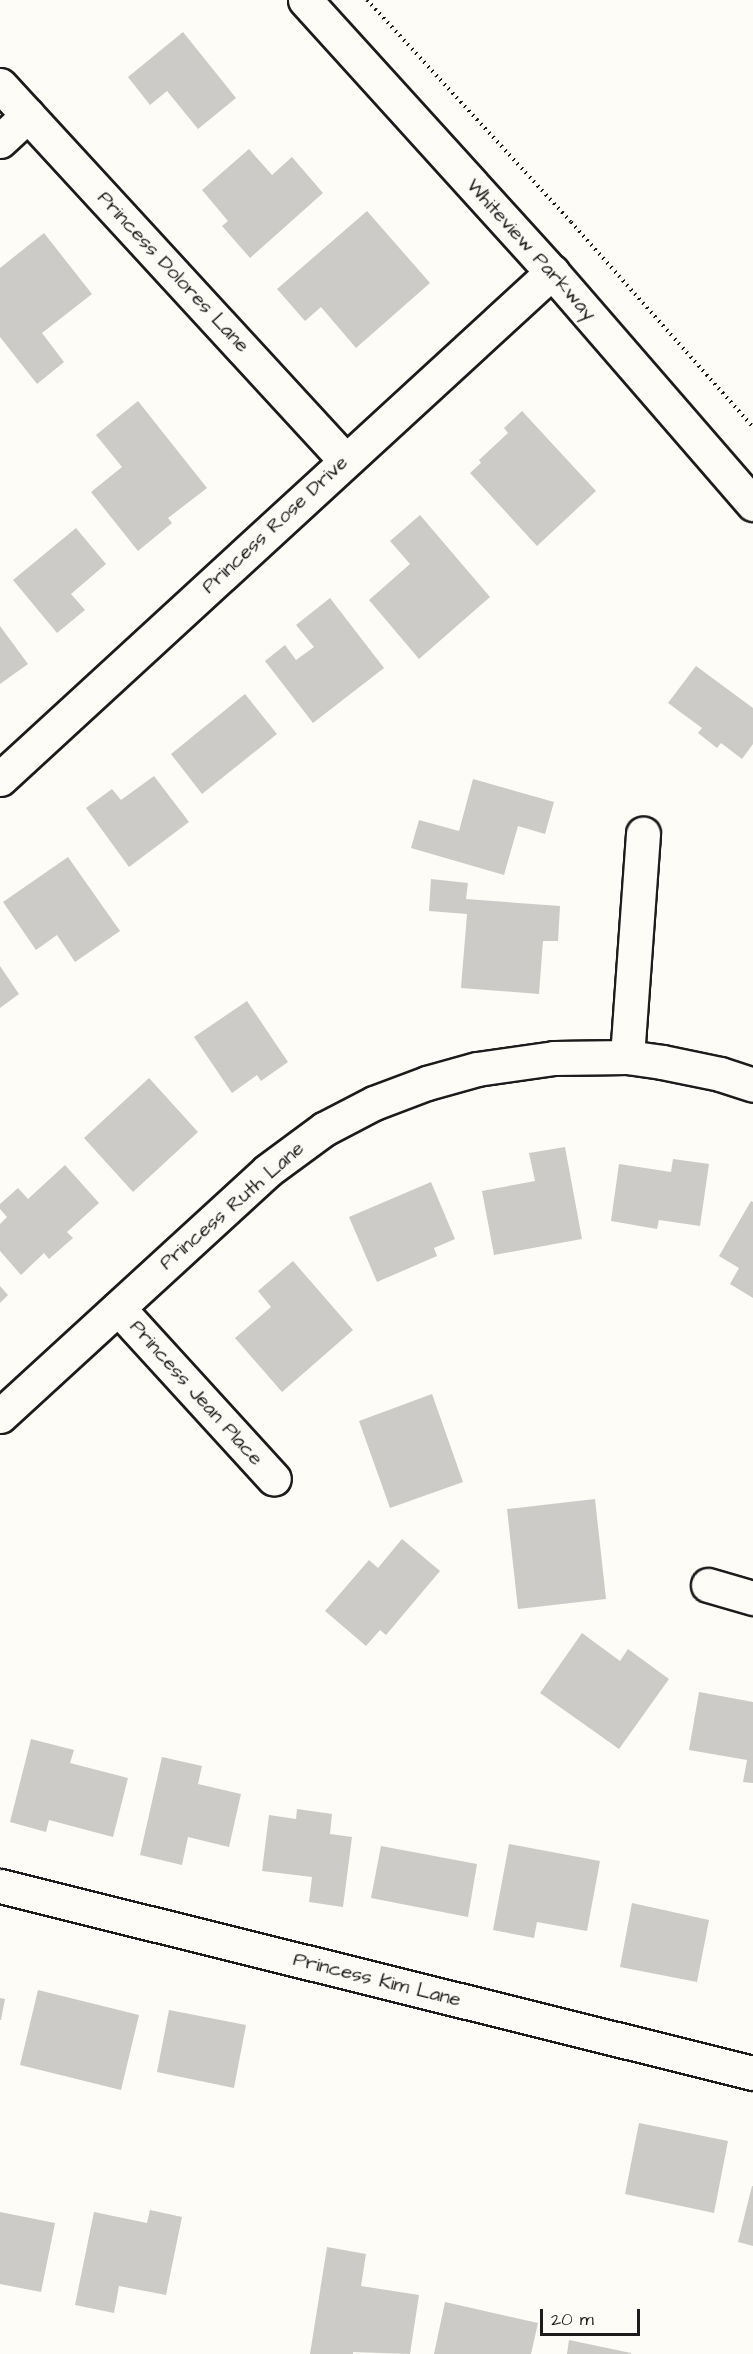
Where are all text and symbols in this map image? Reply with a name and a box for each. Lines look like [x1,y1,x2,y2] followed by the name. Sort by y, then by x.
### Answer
[461,174,601,326] street label: Whiteview Parkway
[92,186,254,358] street label: Princess Dolores Lane
[197,451,353,599] street label: Princess Rose Drive
[155,1137,309,1275] street label: Princess Ruth Lane
[124,1315,268,1471] street label: Princess Jean Place
[291,1948,463,2012] street label: Princess Kim Lane
[543,2297,644,2335] scale bar
[551,2307,594,2332] text: 20 m

